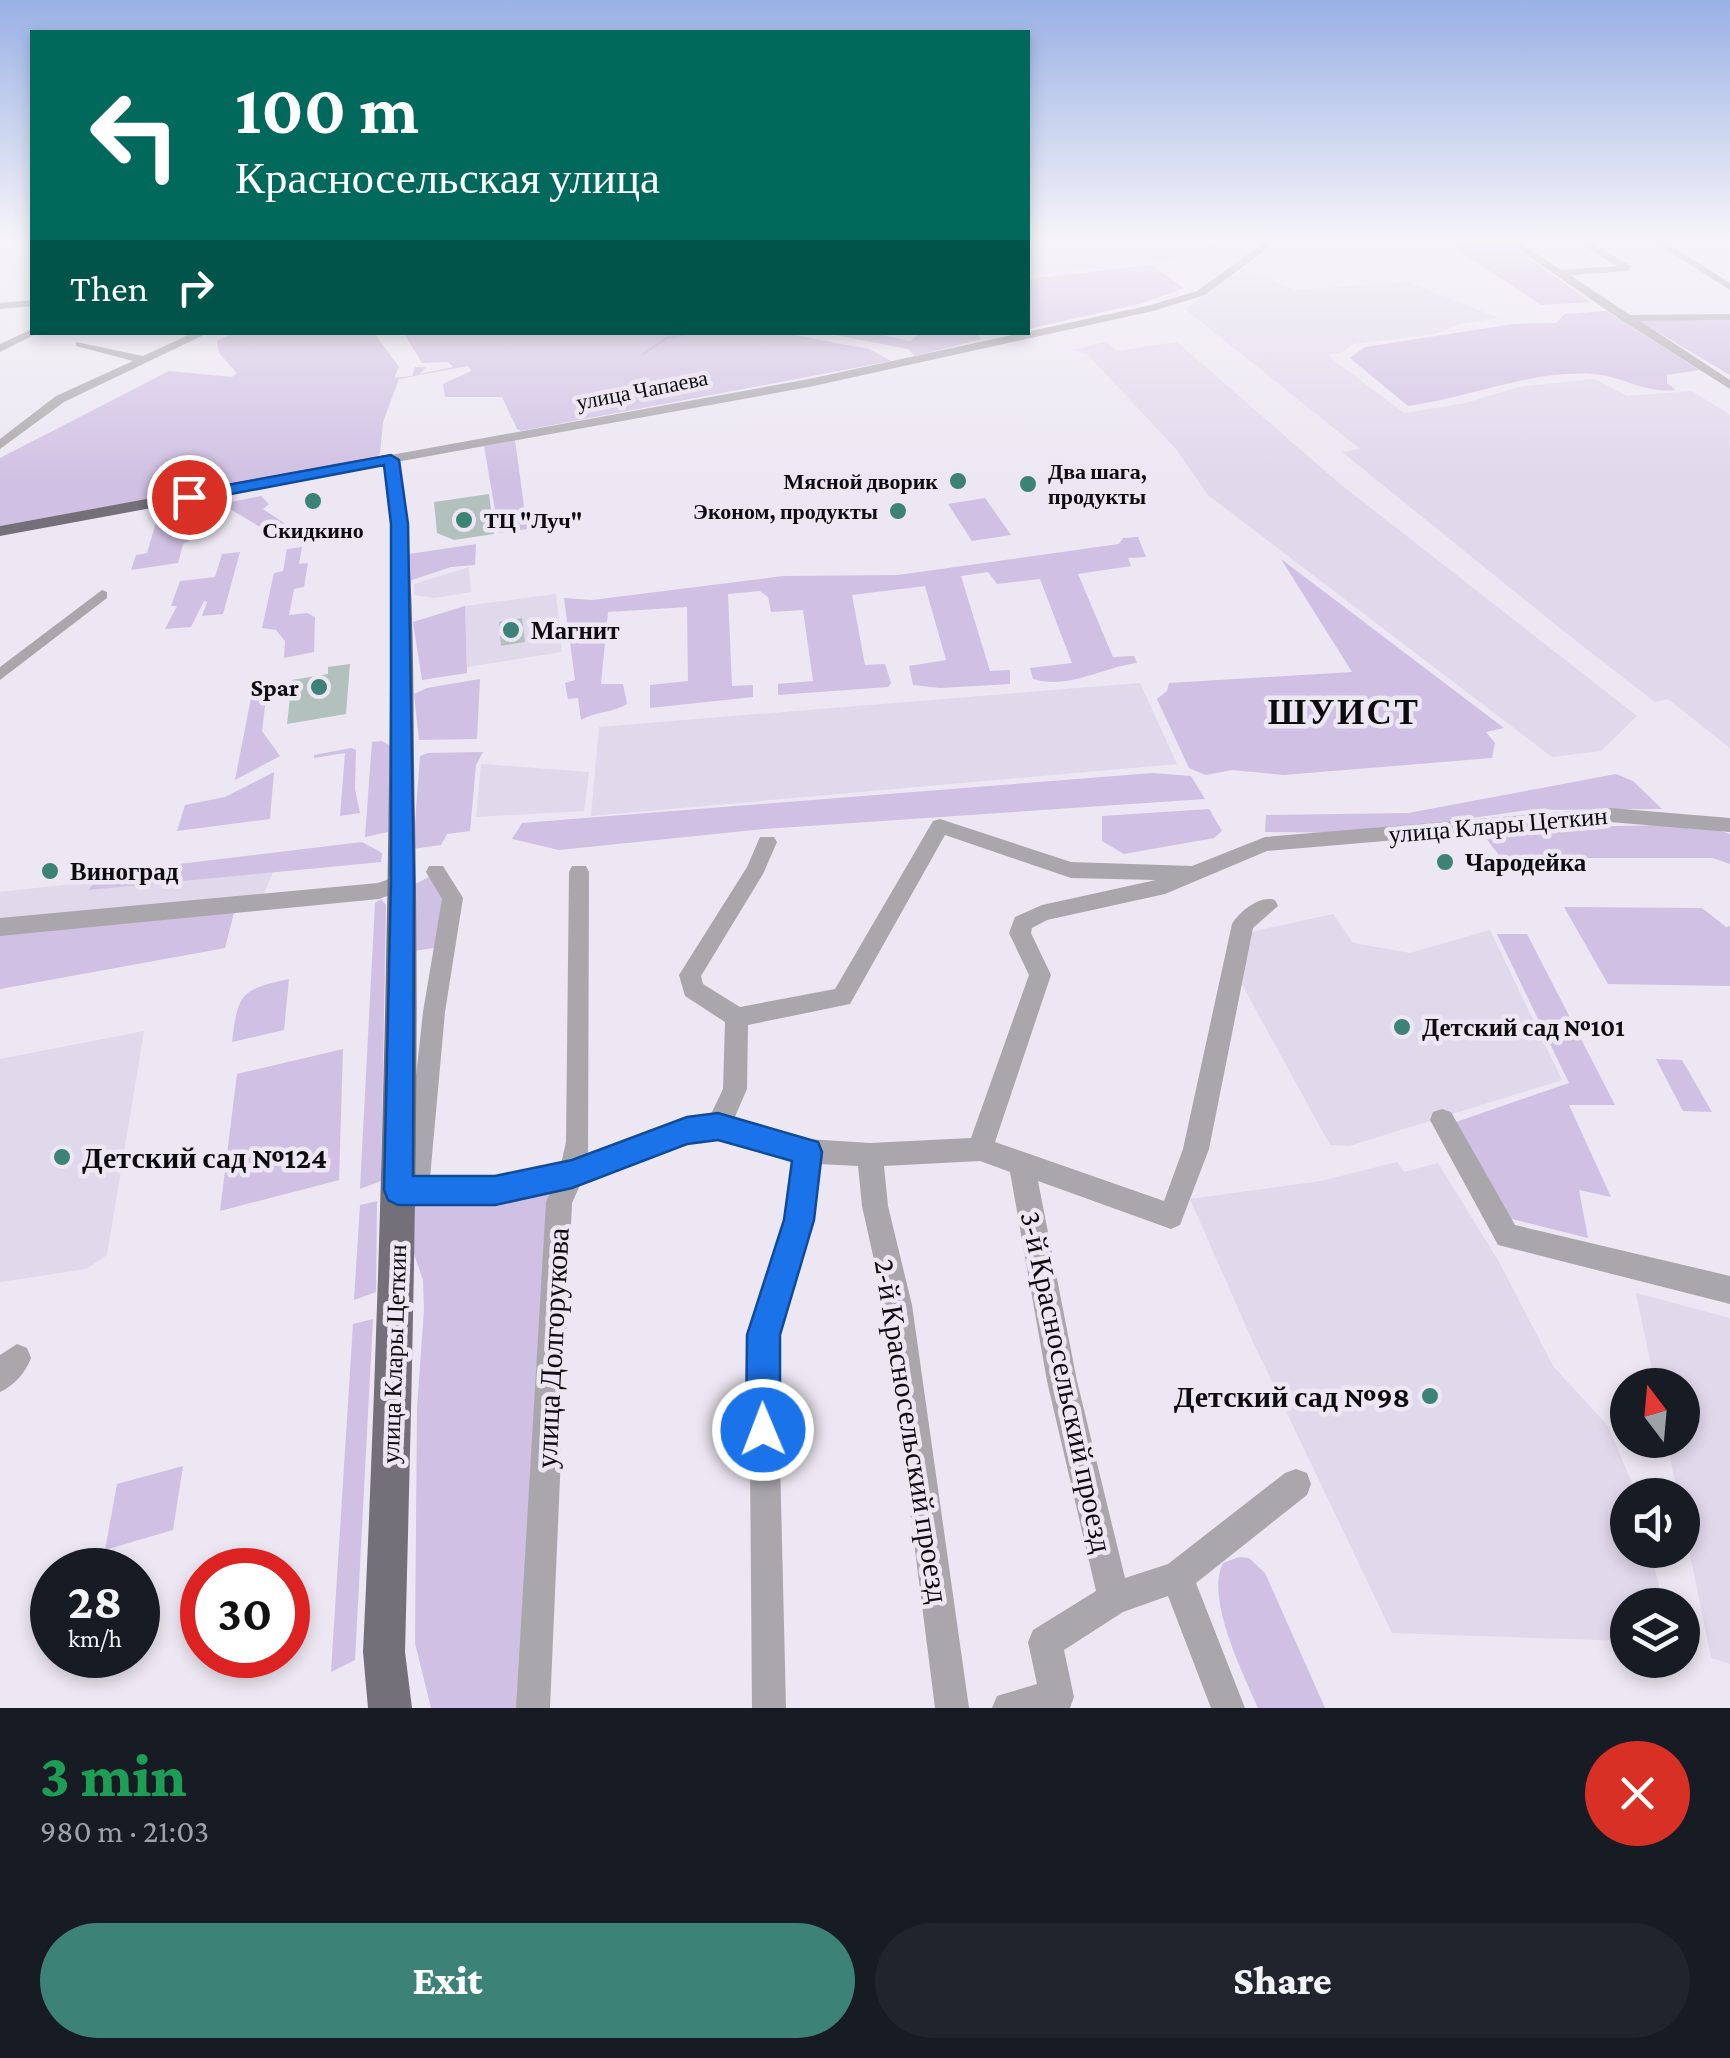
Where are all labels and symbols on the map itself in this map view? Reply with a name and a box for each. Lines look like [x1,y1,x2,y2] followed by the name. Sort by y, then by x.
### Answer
[574,365,710,415] street label: улица Чапаева
[147,455,232,540] pin
[1048,459,1147,509] place label: Два шага, продукты
[784,469,938,494] place label: Мясной дворик
[947,470,969,492] marker: Мясной дворик
[1017,473,1039,495] marker: Два шага, продукты
[302,490,324,512] marker: Скидкино
[693,499,878,524] place label: Эконом, продукты
[887,500,909,522] marker: Эконом, продукты
[484,508,582,533] place label: ТЦ "Луч"
[453,509,475,531] marker: ТЦ "Луч"
[262,518,364,543] place label: Скидкино
[531,617,620,644] place label: Магнит
[500,619,522,641] marker: Магнит
[251,674,299,701] place label: Spar
[308,676,330,698] marker: Spar
[1268,693,1420,732] district label: ШУИСТ
[1387,802,1609,848] street label: улица Клары Цеткин
[1465,849,1587,876] place label: Чародейка
[1434,851,1456,873] marker: Чародейка
[70,858,179,885] place label: Виноград
[39,860,61,882] marker: Виноград
[1422,1014,1625,1041] place label: Детский сад №101
[1391,1016,1413,1038] marker: Детский сад №101
[82,1141,327,1174] place label: Детский сад №124
[51,1146,73,1168] marker: Детский сад №124
[1015,1208,1119,1556] street label: 3-й Красносельский проезд
[529,1227,575,1469] street label: улица Долгорукова
[377,1244,411,1464] street label: улица Клары Цеткин
[868,1256,956,1606] street label: 2-й Красносельский проезд
[1610,1368,1700,1458] north arrow
[711,1378,815,1482] position arrow
[1174,1380,1410,1413] place label: Детский сад №98
[1419,1385,1441,1407] marker: Детский сад №98
[180,1548,310,1678] speed limit sign: 30

